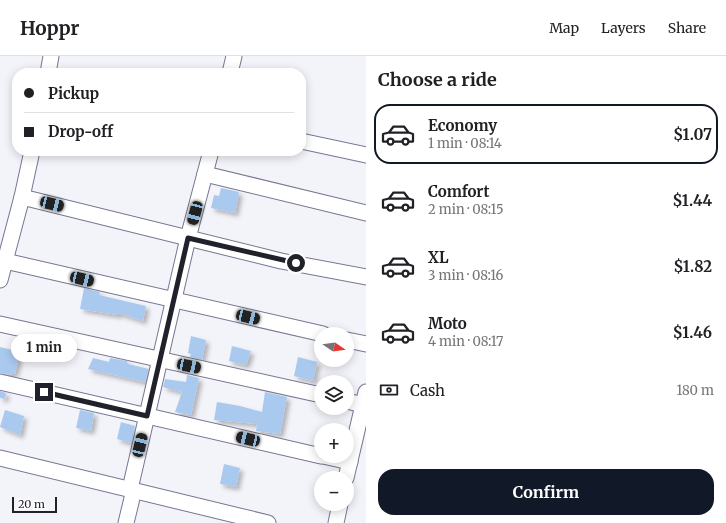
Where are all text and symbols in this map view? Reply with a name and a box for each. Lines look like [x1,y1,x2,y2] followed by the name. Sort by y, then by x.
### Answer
[20,16,79,40] text: Hoppr
[549,19,579,37] text: Map
[601,19,646,37] text: Layers
[668,19,706,37] text: Share
[378,68,497,91] text: Choose a ride
[48,84,99,103] text: Pickup
[380,116,416,152] icon: car
[428,116,497,135] text: Economy
[48,122,113,141] text: Drop-off
[673,125,712,144] text: $1.07
[428,135,502,152] text: 1 min · 08:14
[380,182,416,218] icon: car
[428,182,489,201] text: Comfort
[672,191,712,210] text: $1.44
[39,195,65,213] car
[186,200,204,226] car
[428,201,504,218] text: 2 min · 08:15
[380,248,416,284] icon: car
[428,248,449,267] text: XL
[287,254,305,272] route start
[673,257,712,276] text: $1.82
[428,267,503,284] text: 3 min · 08:16
[69,270,95,288] car
[235,308,261,326] car
[380,314,416,350] icon: car
[428,314,467,333] text: Moto
[673,323,712,342] text: $1.46
[314,327,354,367] north arrow
[314,327,354,511] map controls
[428,333,503,350] text: 4 min · 08:17
[11,334,77,362] callout: 1 min
[26,339,62,356] text: 1 min
[176,358,202,374] car
[314,375,354,415] button: layers
[378,379,400,401] icon: cash
[410,381,445,400] text: Cash
[676,382,714,399] text: 180 m
[35,383,53,401] route end
[314,423,354,463] button: +
[235,430,261,448] car
[131,432,149,458] car
[378,469,714,515] button: Confirm
[314,471,354,511] button: −
[12,495,57,514] scale bar
[18,497,45,511] text: 20 m

